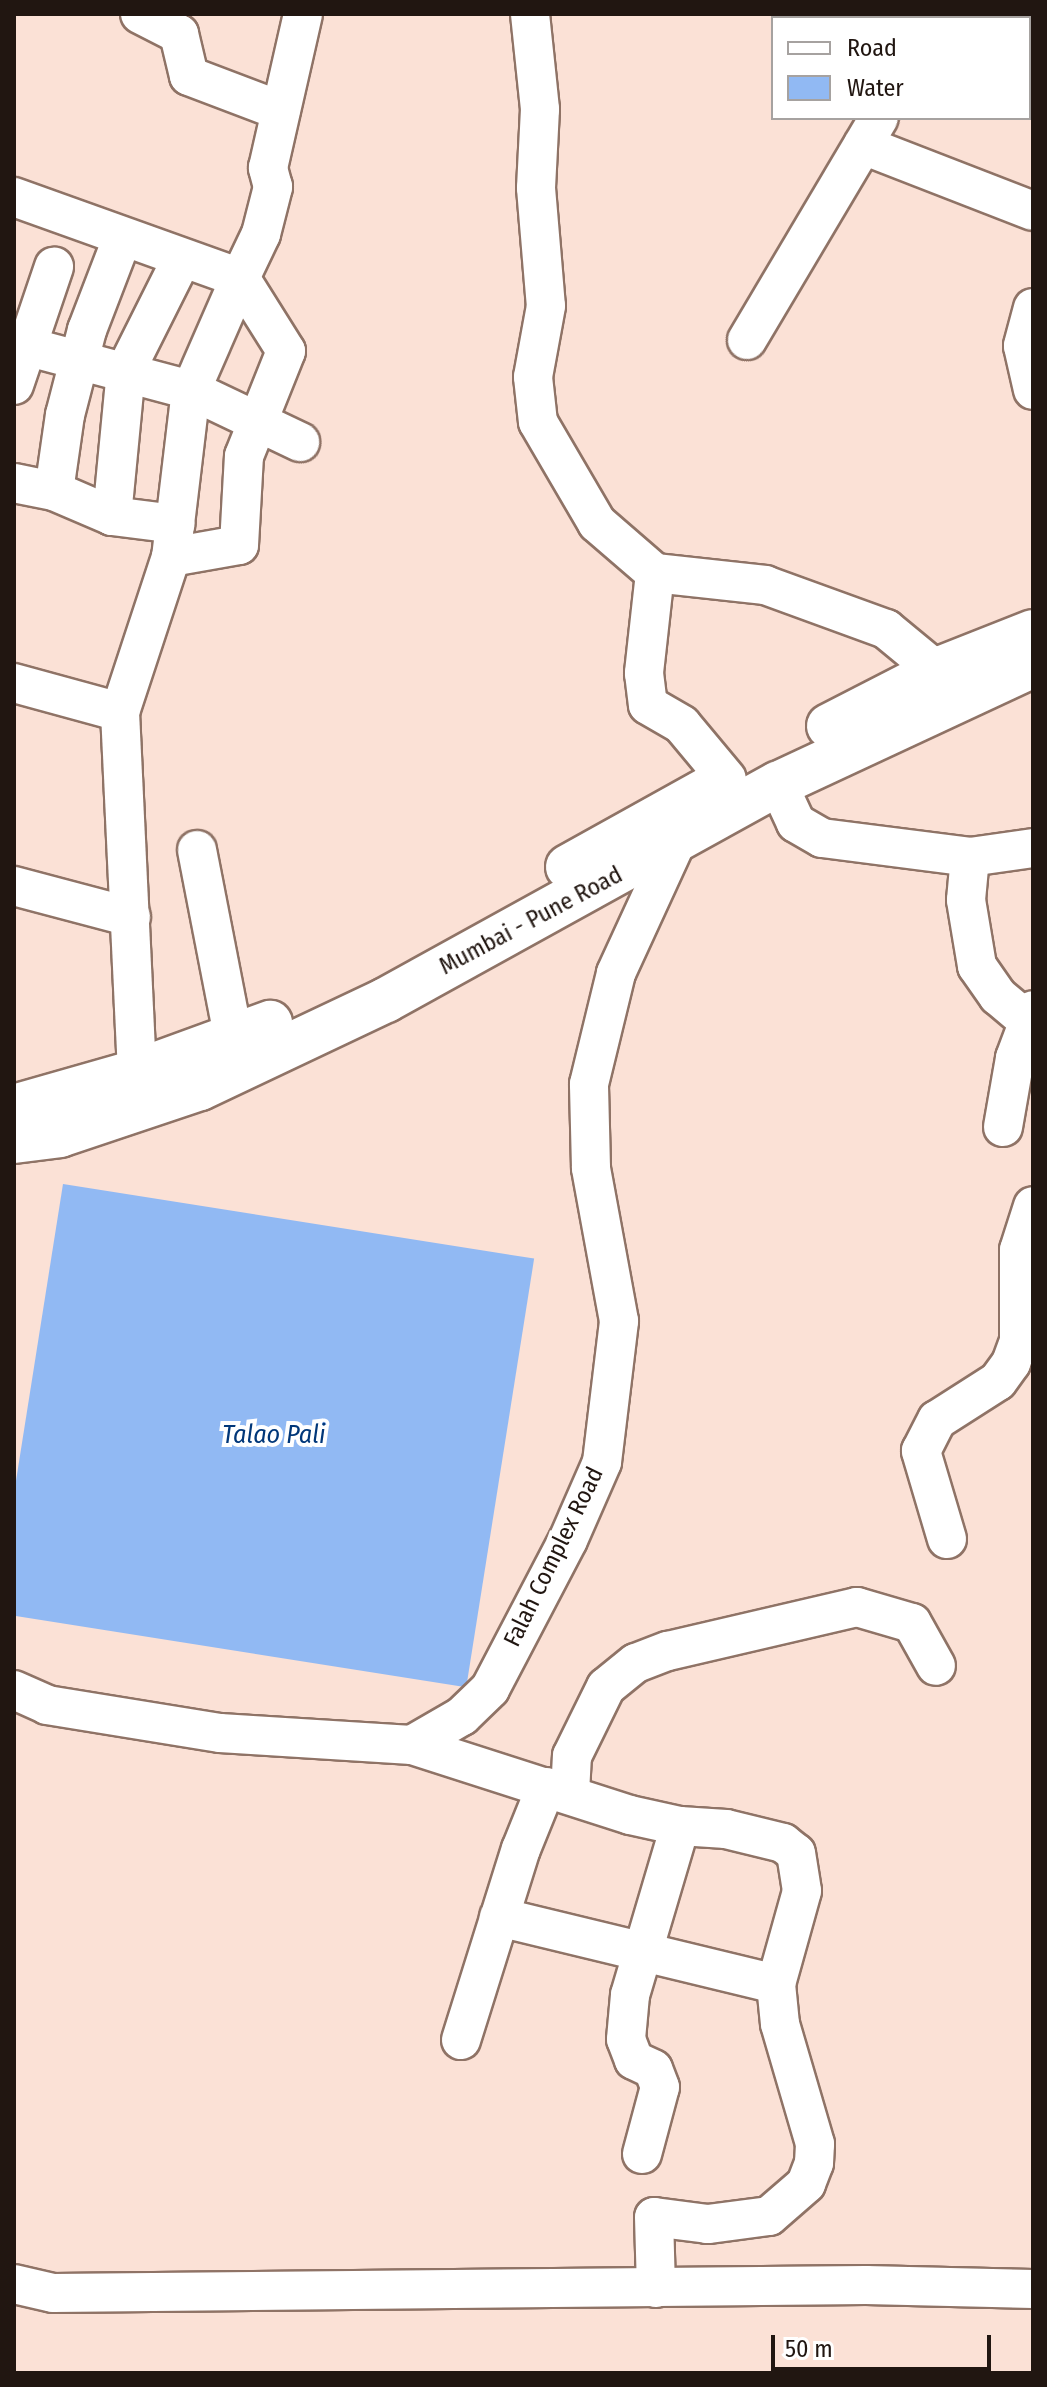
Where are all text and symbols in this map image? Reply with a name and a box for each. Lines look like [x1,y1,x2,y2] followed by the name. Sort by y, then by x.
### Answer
[771,16,1031,120] legend
[847,34,897,62] text: Road
[847,74,904,102] text: Water
[435,861,627,981] street label: Mumbai - Pune Road
[222,1419,326,1451] water label: Talao Pali
[498,1463,610,1651] street label: Falah Complex Road
[775,2319,995,2369] scale bar
[785,2335,833,2363] text: 50 m

